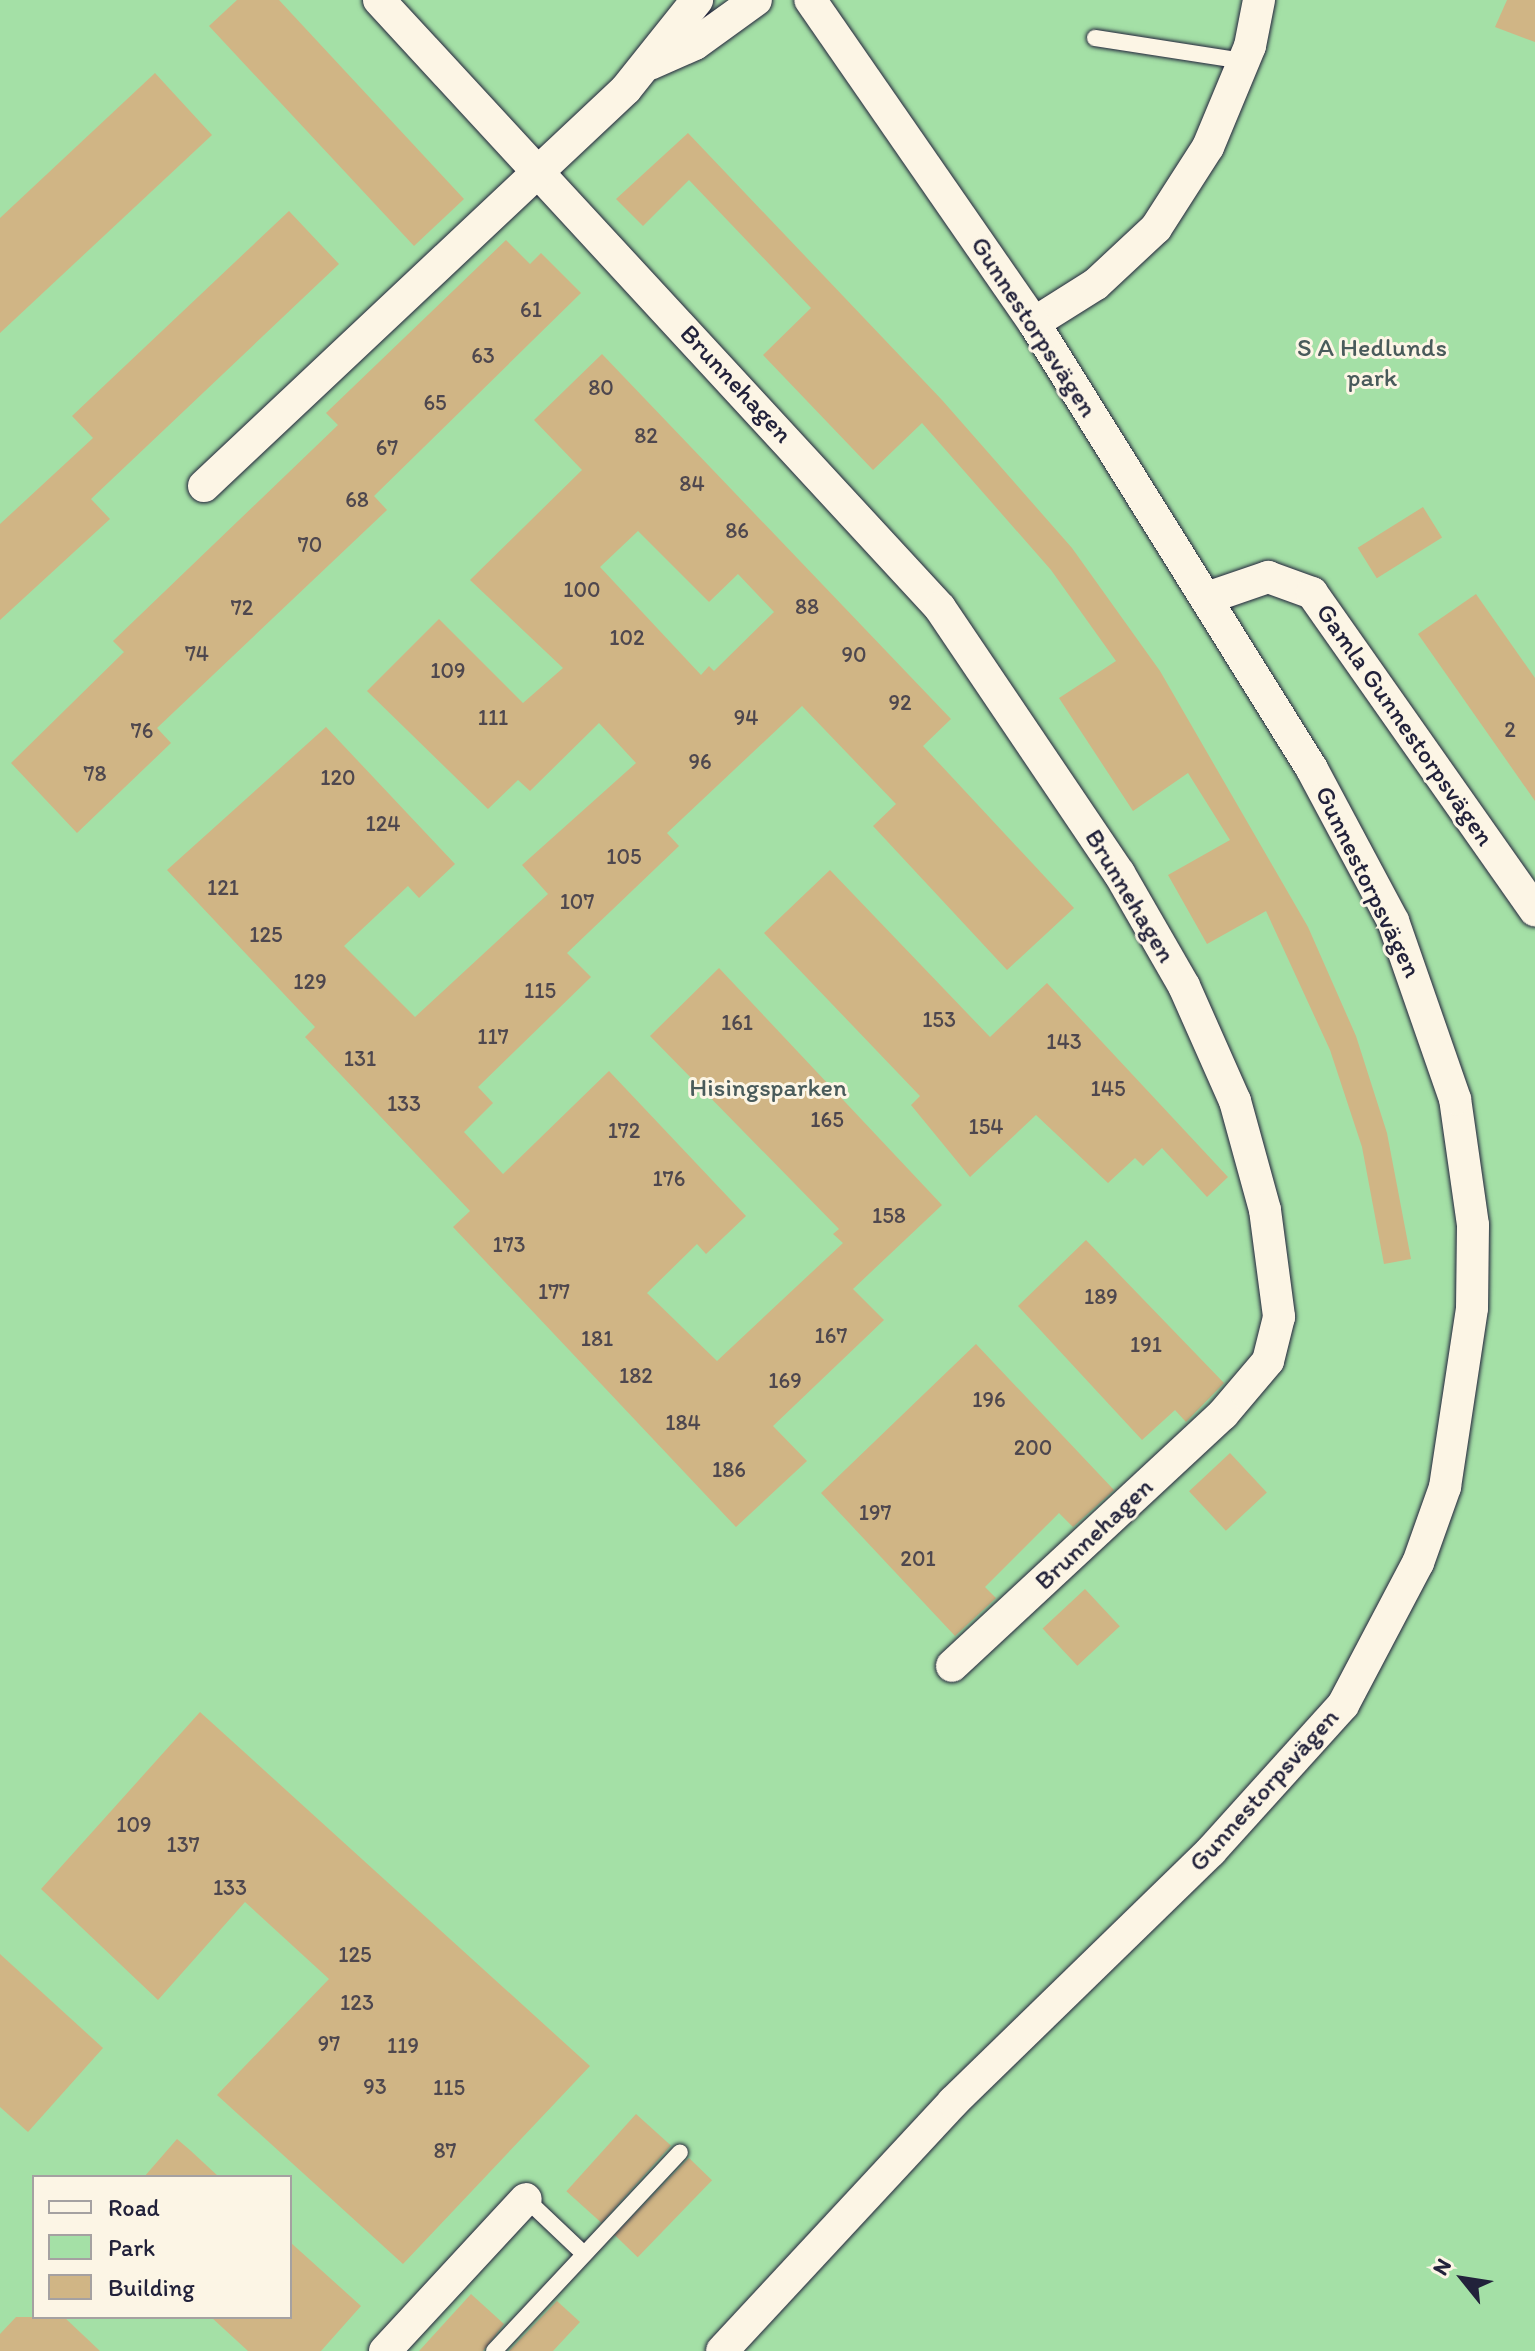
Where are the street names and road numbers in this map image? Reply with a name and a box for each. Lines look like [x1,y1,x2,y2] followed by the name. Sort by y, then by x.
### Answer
[964,231,1104,423] street label: Gunnestorpsvägen
[673,318,799,450] street label: Brunnehagen
[1310,598,1500,852] street label: Gamla Gunnestorpsvägen
[1308,781,1428,983] street label: Gunnestorpsvägen
[1078,824,1182,968] street label: Brunnehagen
[1028,1471,1160,1597] street label: Brunnehagen
[1182,1702,1346,1878] street label: Gunnestorpsvägen

